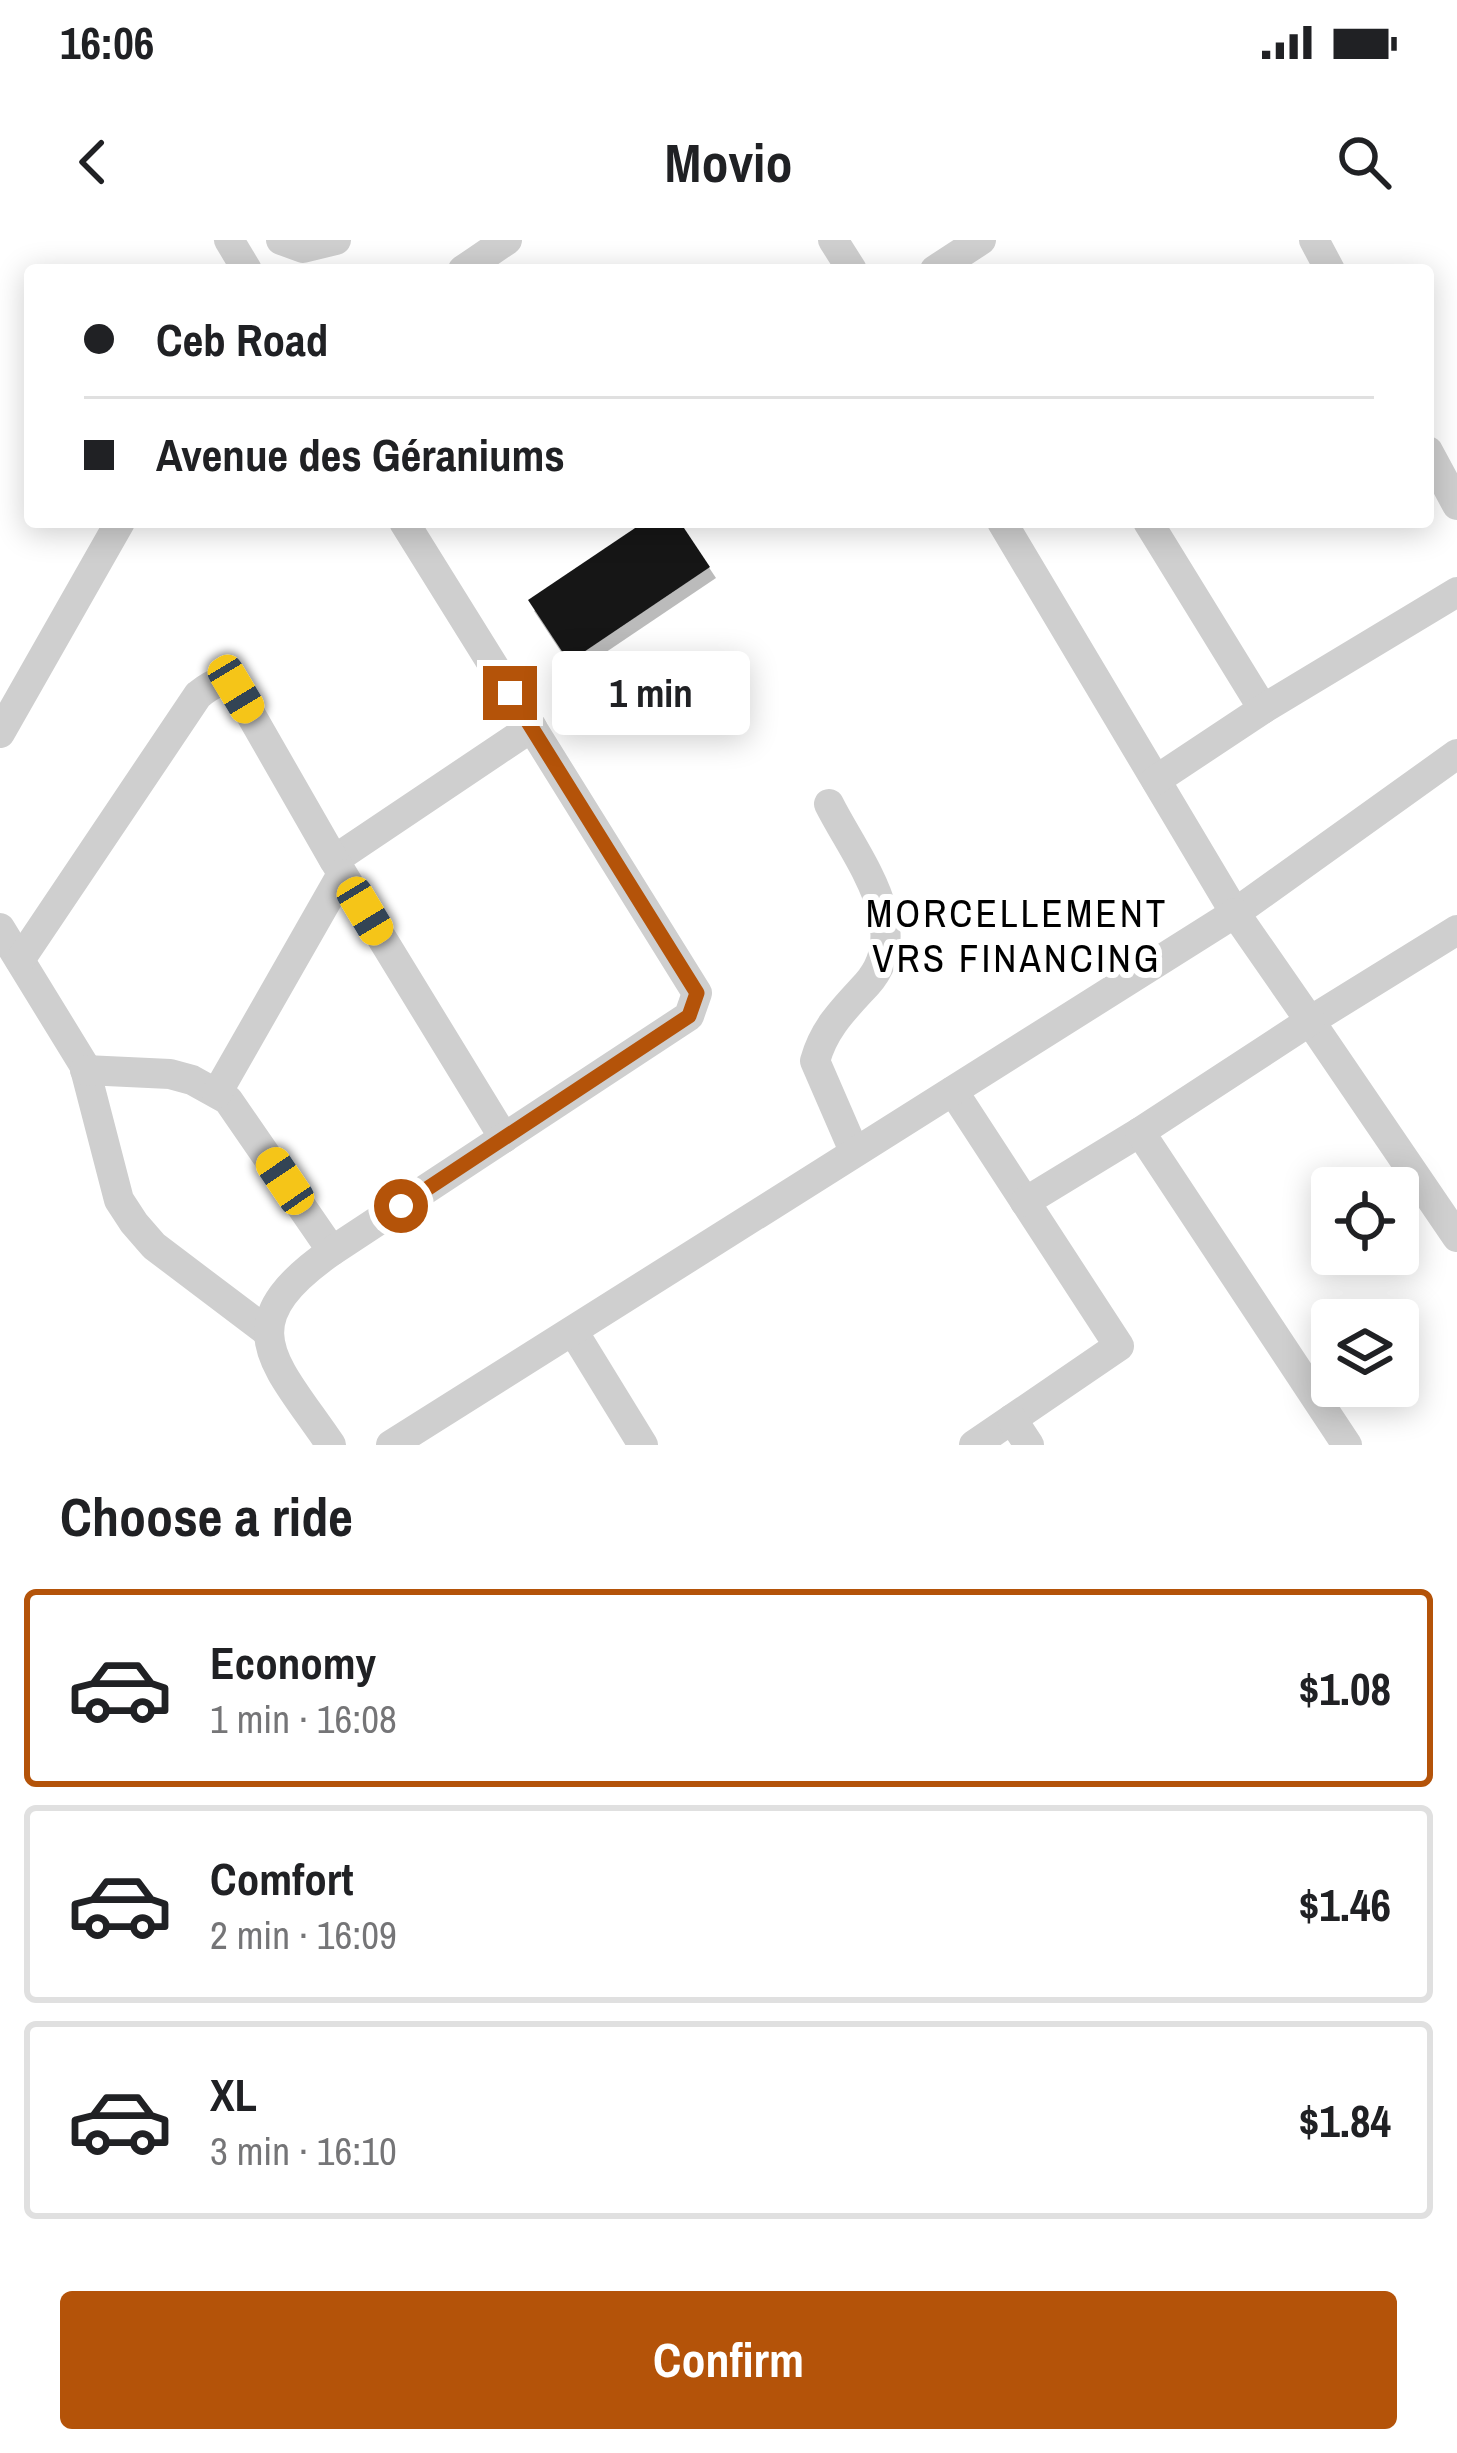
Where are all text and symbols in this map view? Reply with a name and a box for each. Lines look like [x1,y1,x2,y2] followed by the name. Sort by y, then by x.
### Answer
[60,12,154,73] text: 16:06
[665,126,792,199] text: Movio
[60,129,126,195] icon: back
[1331,129,1397,195] icon: search
[156,309,328,370] text: Ceb Road
[156,424,565,485] text: Avenue des Géraniums
[202,649,270,729] car
[552,651,750,735] callout: 1 min
[483,666,537,720] route end
[609,667,693,719] text: 1 min
[331,871,399,951] car
[866,887,1168,984] district label: MORCELLEMENT VRS FINANCING
[250,1141,320,1221] car
[1311,1167,1419,1407] map controls
[1311,1167,1419,1275] button: locate
[374,1179,428,1233] route start
[1311,1299,1419,1407] button: layers
[60,1480,353,1553] text: Choose a ride
[210,1632,376,1693] text: Economy
[66,1634,174,1742] icon: car
[1299,1658,1391,1719] text: $1.08
[210,1693,397,1745] text: 1 min · 16:08
[210,1848,353,1909] text: Comfort
[66,1850,174,1958] icon: car
[1299,1874,1391,1935] text: $1.46
[210,1909,397,1961] text: 2 min · 16:09
[210,2064,257,2125] text: XL
[66,2066,174,2174] icon: car
[1299,2090,1391,2151] text: $1.84
[210,2125,397,2177] text: 3 min · 16:10
[60,2291,1397,2429] button: Confirm

